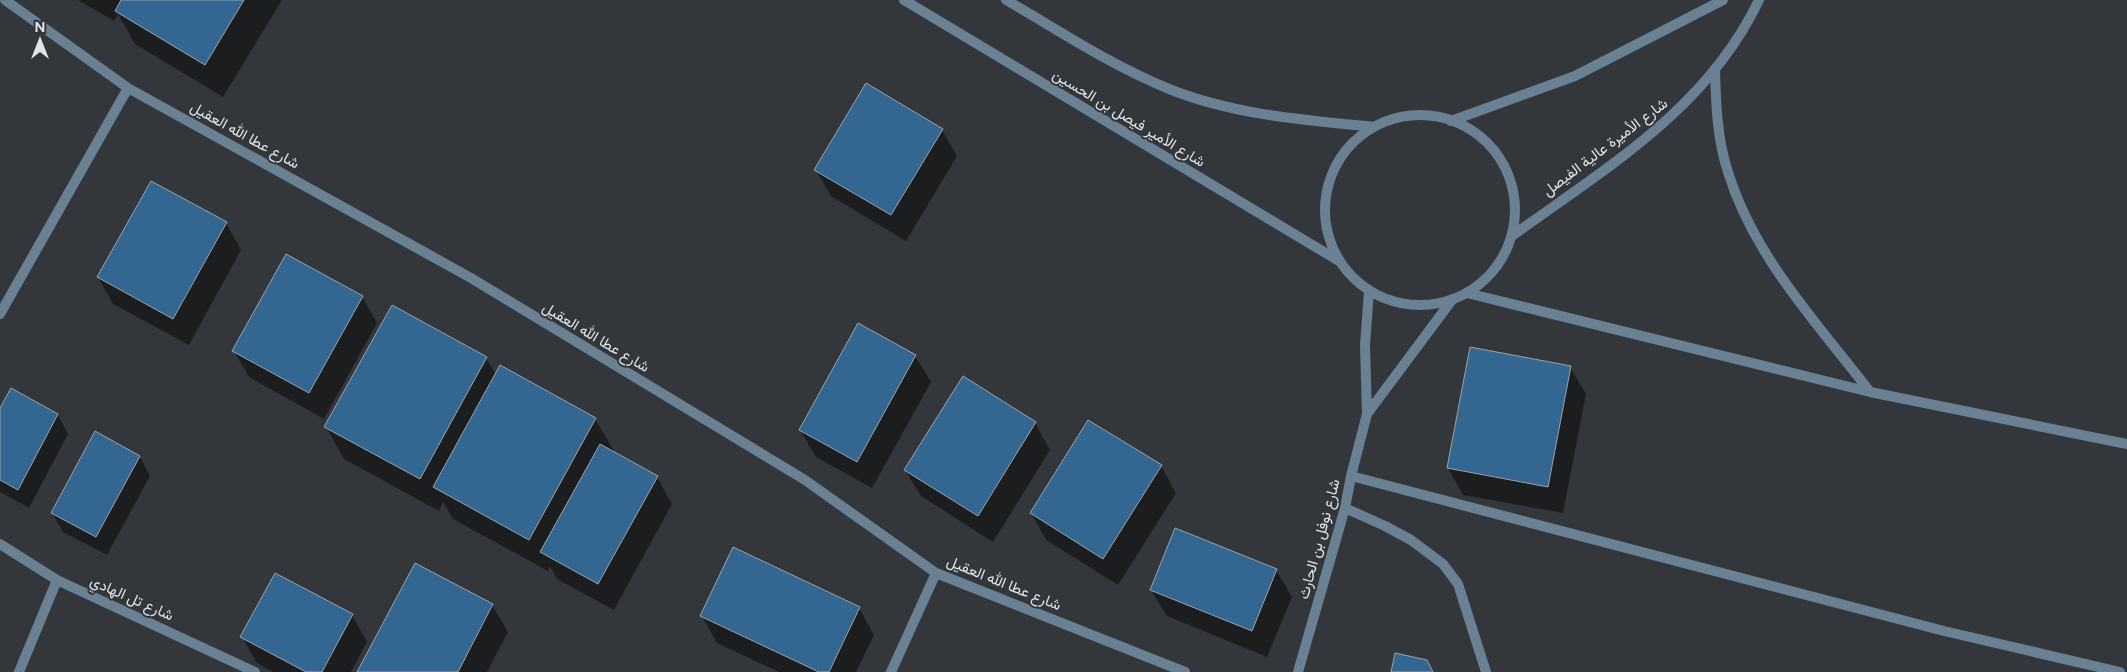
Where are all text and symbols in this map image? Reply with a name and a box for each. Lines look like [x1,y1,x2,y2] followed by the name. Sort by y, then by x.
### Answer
[15,15,65,65] north arrow
[35,19,45,36] text: N
[1048,65,1209,173] street label: شارع الأمير فيصل بن الحسين
[1539,94,1672,201] street label: شارع الأميرة عالية الفيصل
[186,98,303,174] street label: شارع عطا الله العقيل
[538,298,653,378] street label: شارع عطا الله العقيل
[1294,477,1346,601] street label: شارع نوفل بن الحارث
[943,552,1064,616] street label: شارع عطا الله العقيل
[86,572,177,628] street label: شارع تل الهادي

